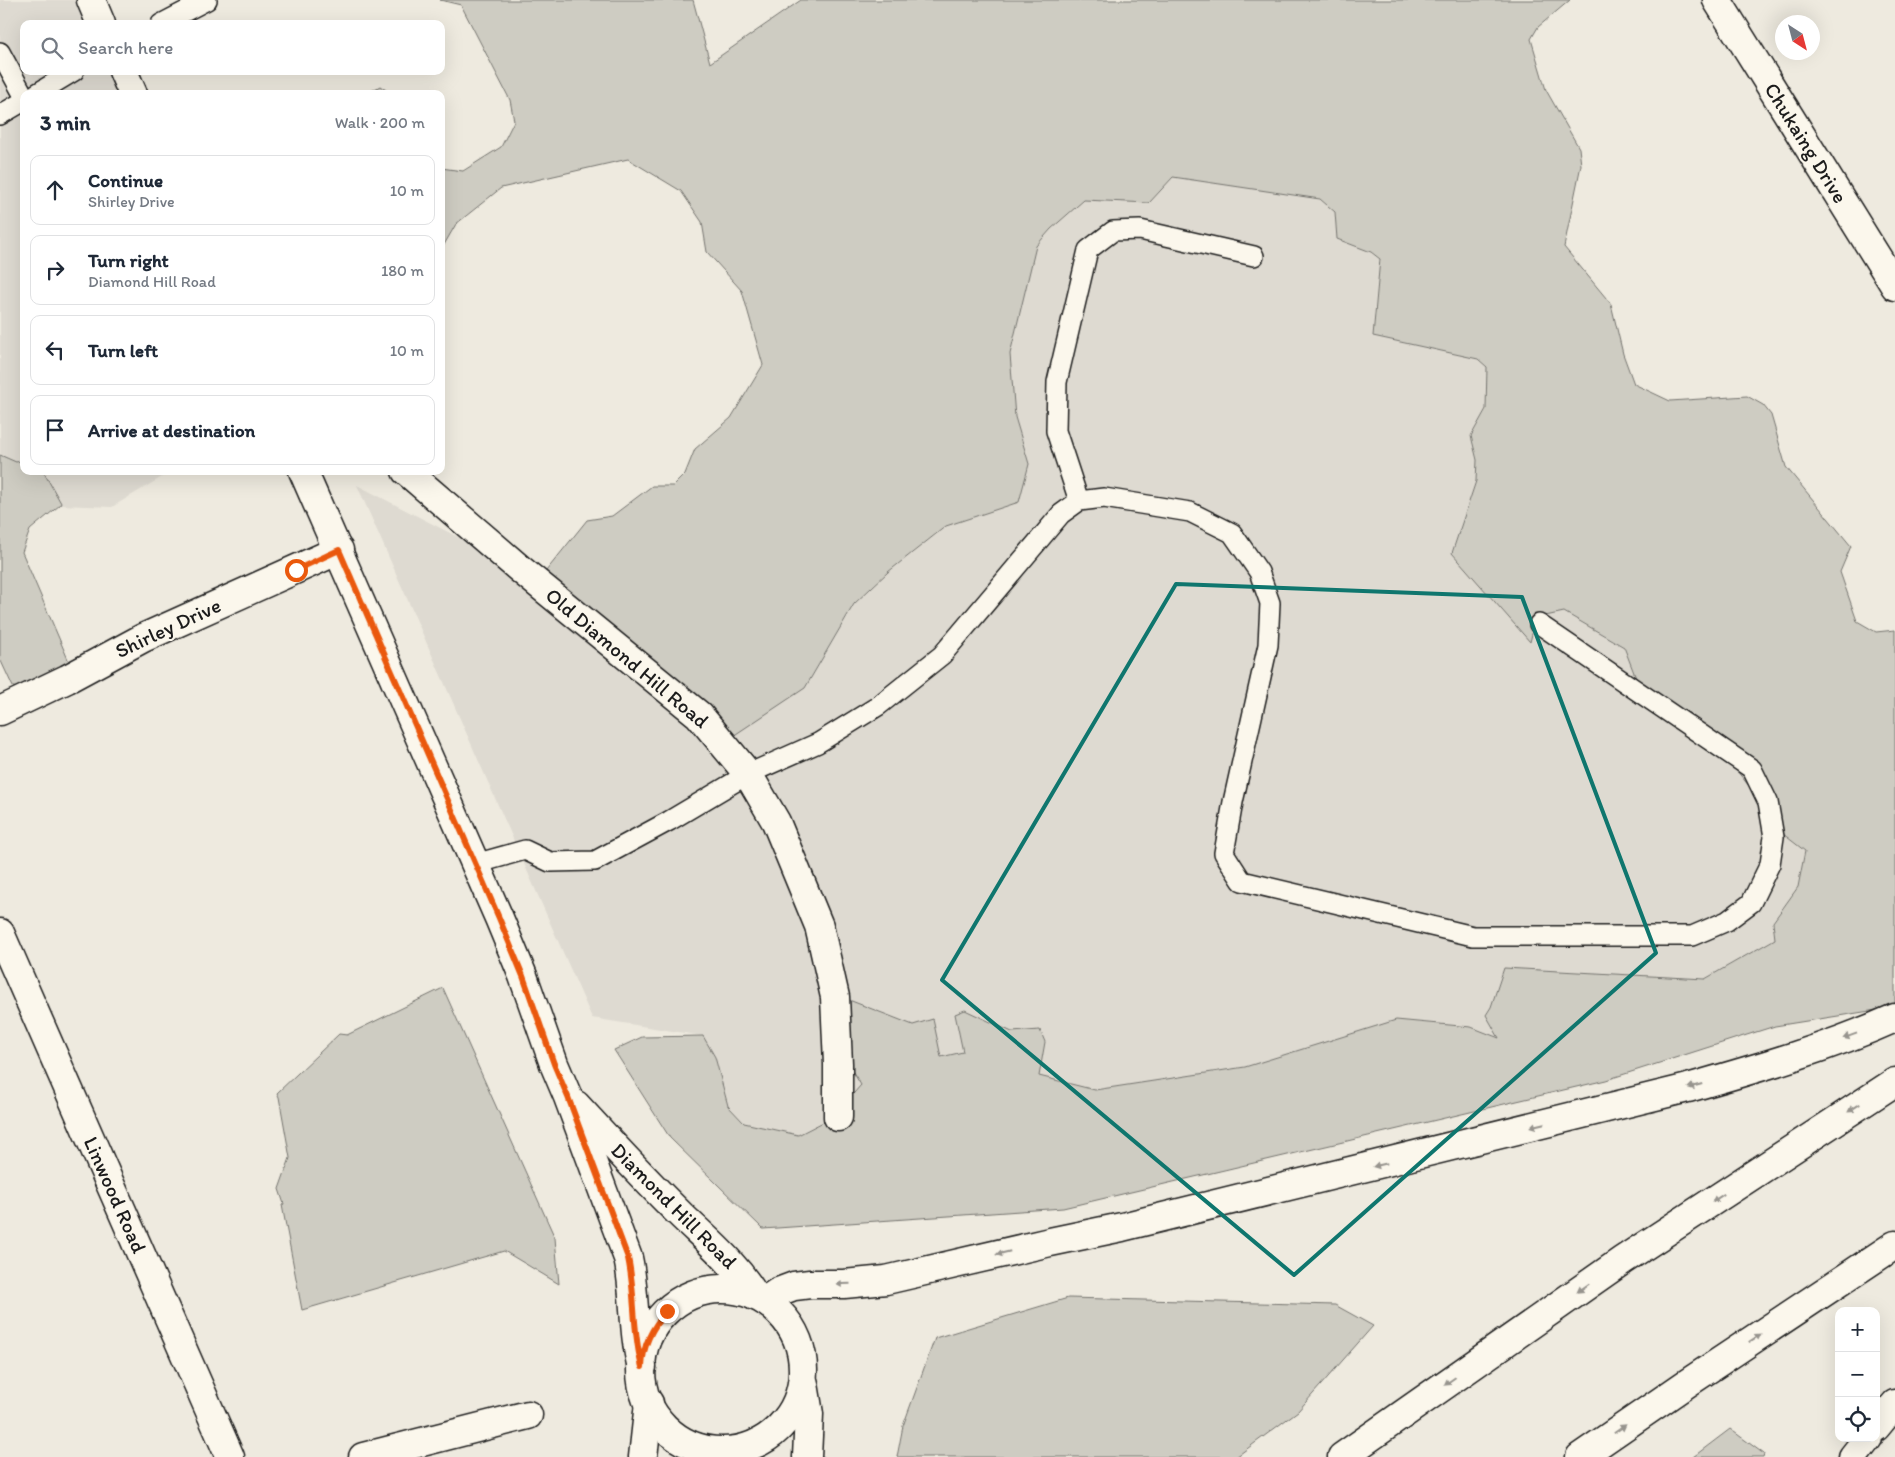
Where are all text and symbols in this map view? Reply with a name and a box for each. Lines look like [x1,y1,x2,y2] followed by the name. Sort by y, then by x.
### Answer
[1775,15,1820,60] north arrow
[20,20,445,75] search box
[38,34,66,62] icon: search
[78,36,173,59] text: Search here
[1759,78,1853,208] street label: Chukaing Drive
[40,110,90,135] text: 3 min
[335,113,425,132] text: Walk · 200 m
[88,169,163,192] text: Continue
[41,176,69,204] icon: ahead
[390,181,424,200] text: 10 m
[88,192,175,211] text: Shirley Drive
[88,249,169,272] text: Turn right
[41,256,69,284] icon: right
[381,261,424,280] text: 180 m
[88,272,216,291] text: Diamond Hill Road
[41,336,69,364] icon: left
[88,339,158,362] text: Turn left
[390,341,424,360] text: 10 m
[41,416,69,444] icon: arrive
[88,419,255,442] text: Arrive at destination
[285,559,308,582] route start
[541,582,714,733] street label: Old Diamond Hill Road
[111,592,225,663] street label: Shirley Drive
[1842,1032,1857,1040] one-way arrow
[1687,1082,1703,1090] one-way arrow
[1847,1104,1861,1113] one-way arrow
[1530,1121,1545,1129] one-way arrow
[79,1133,152,1257] street label: Linwood Road
[606,1137,743,1274] street label: Diamond Hill Road
[1372,1161,1387,1169] one-way arrow
[1711,1193,1725,1203] one-way arrow
[995,1249,1010,1257] one-way arrow
[835,1280,851,1288] one-way arrow
[1576,1283,1590,1293] one-way arrow
[656,1300,679,1323] route end
[1835,1307,1880,1442] map controls
[1835,1307,1880,1352] button: +
[1748,1333,1761,1343] one-way arrow
[1835,1352,1880,1397] button: −
[1443,1376,1456,1386] one-way arrow
[1835,1397,1880,1442] button: locate
[1614,1424,1627,1434] one-way arrow

